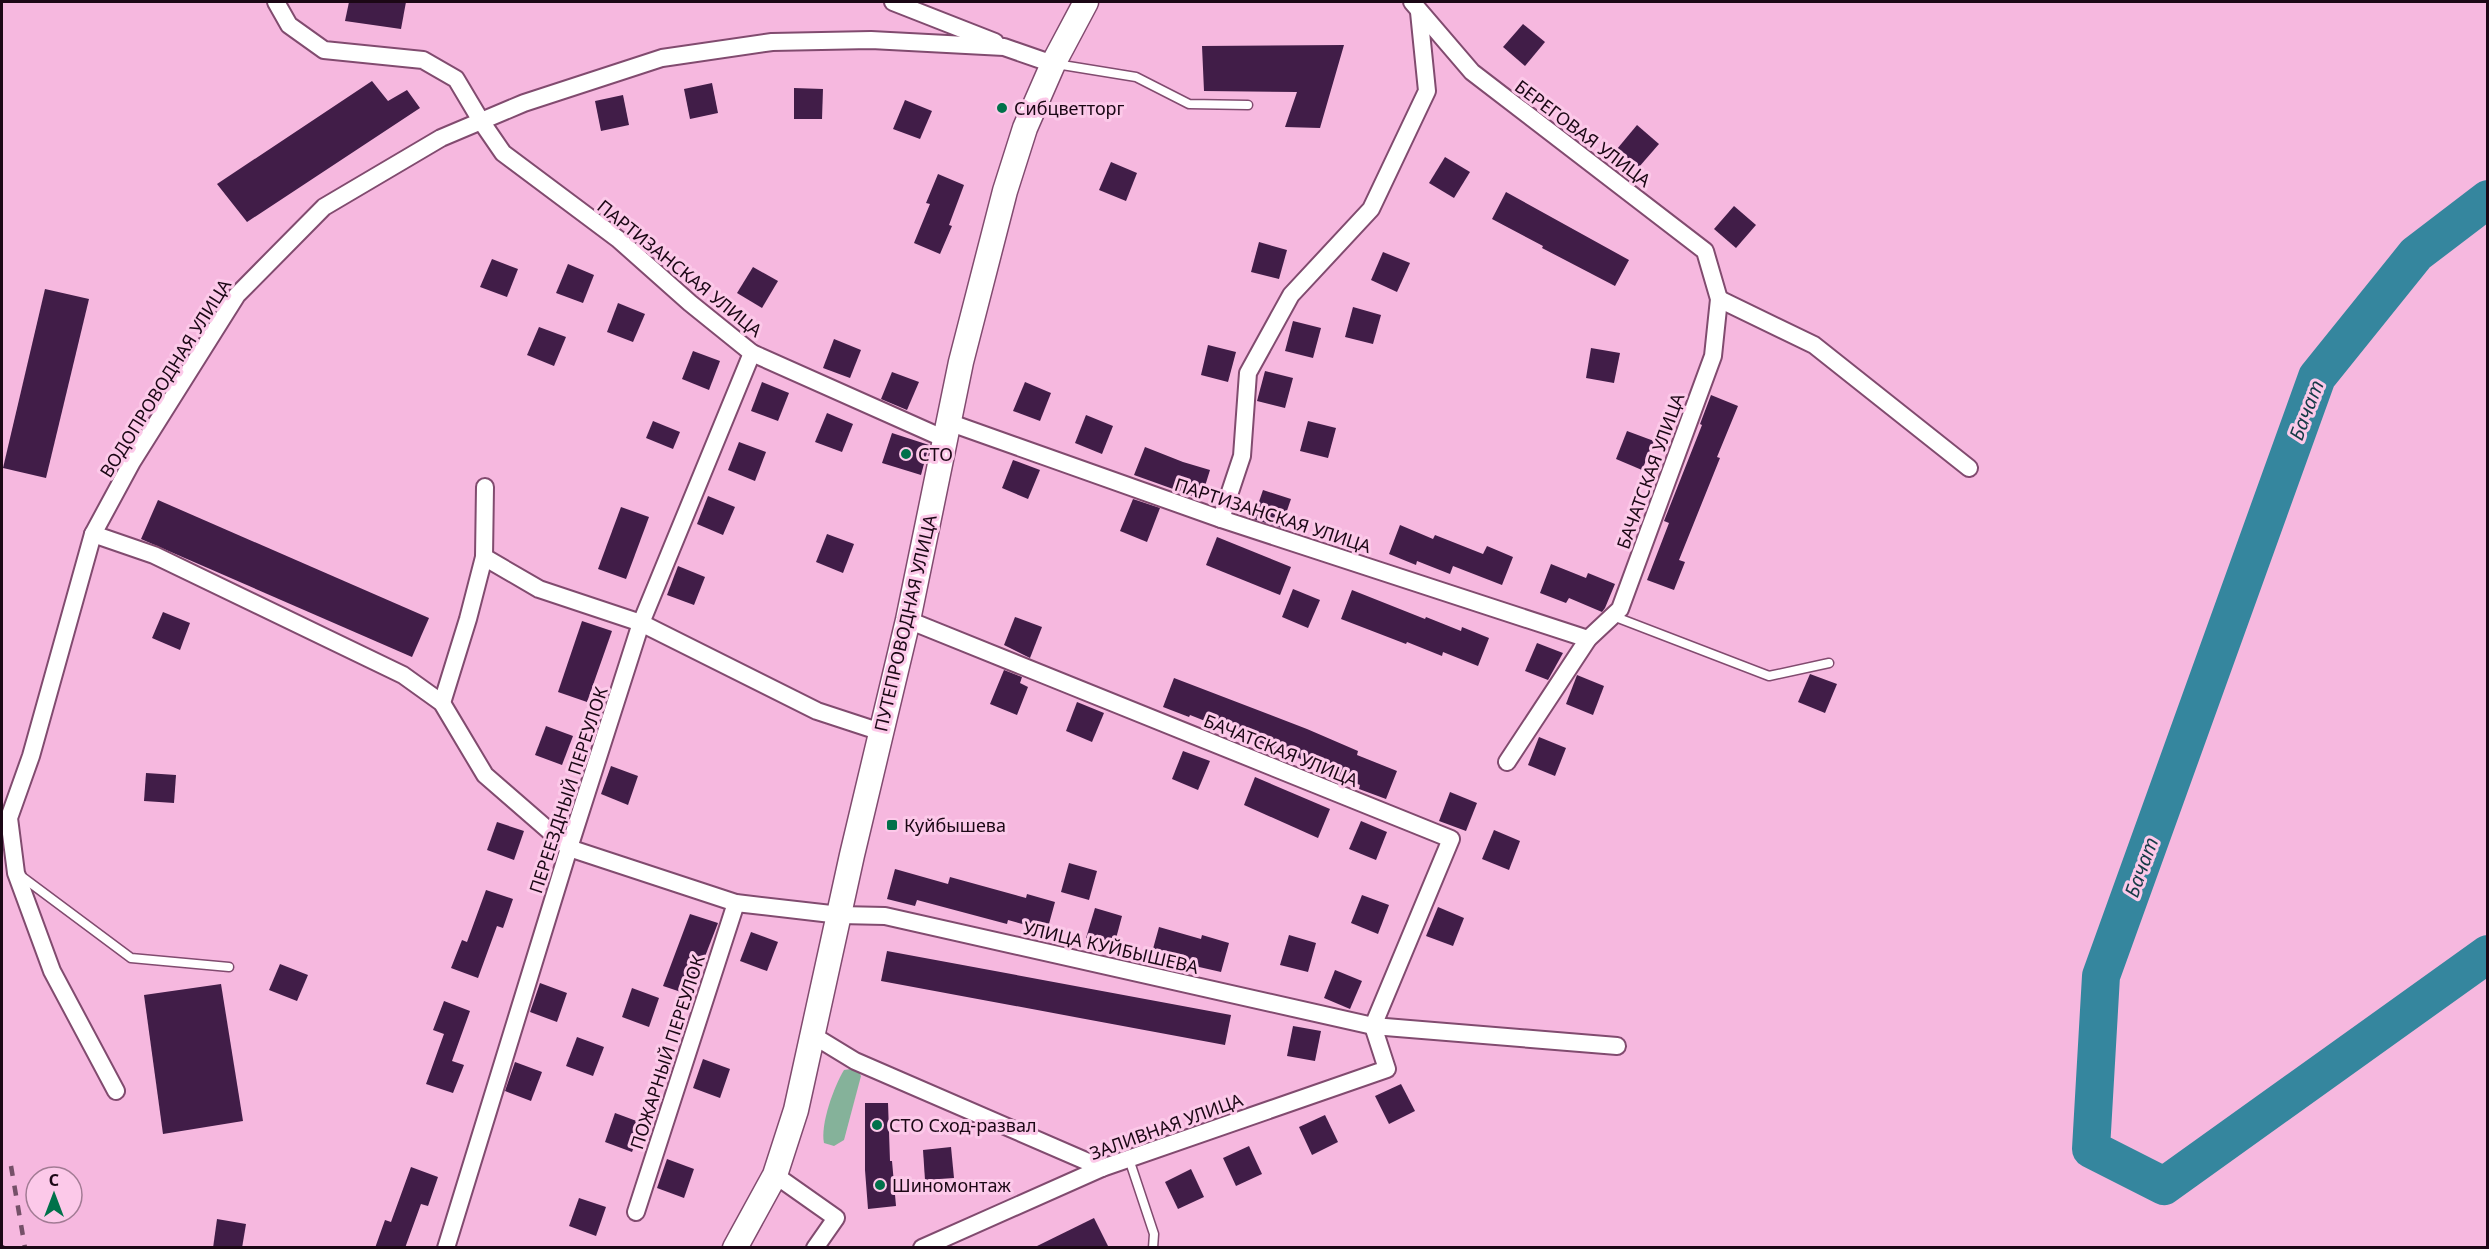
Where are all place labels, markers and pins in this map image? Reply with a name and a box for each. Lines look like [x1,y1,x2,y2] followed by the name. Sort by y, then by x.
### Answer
[1014,96,1125,120] place label: Сибцветторг
[995,101,1009,115] marker: Сибцветторг
[918,442,953,466] place label: СТО
[899,447,913,461] marker: СТО
[904,813,1006,837] place label: Куйбышева
[885,818,899,832] marker: Куйбышева
[889,1113,1037,1137] place label: СТО Сход-развал
[870,1118,884,1132] marker: СТО Сход-развал
[892,1173,1011,1197] place label: Шиномонтаж
[873,1178,887,1192] marker: Шиномонтаж

